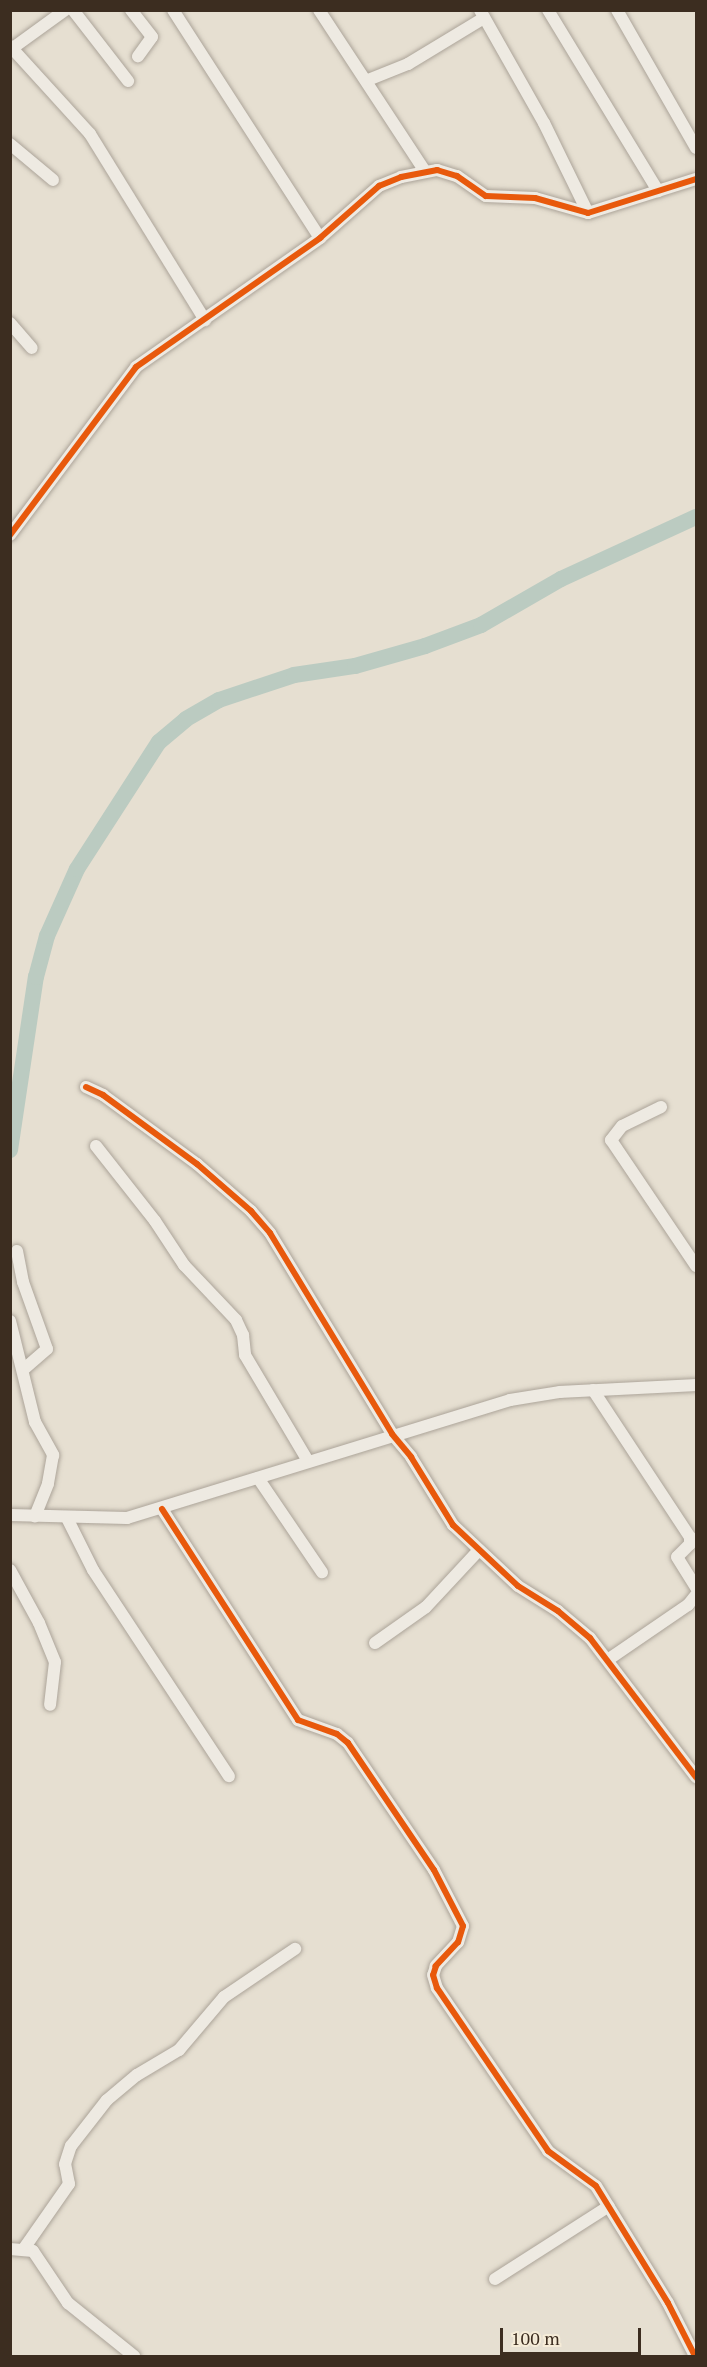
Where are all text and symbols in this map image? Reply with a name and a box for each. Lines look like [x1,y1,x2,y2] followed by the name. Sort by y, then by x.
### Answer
[503,2316,644,2354] scale bar
[511,2326,560,2350] text: 100 m

